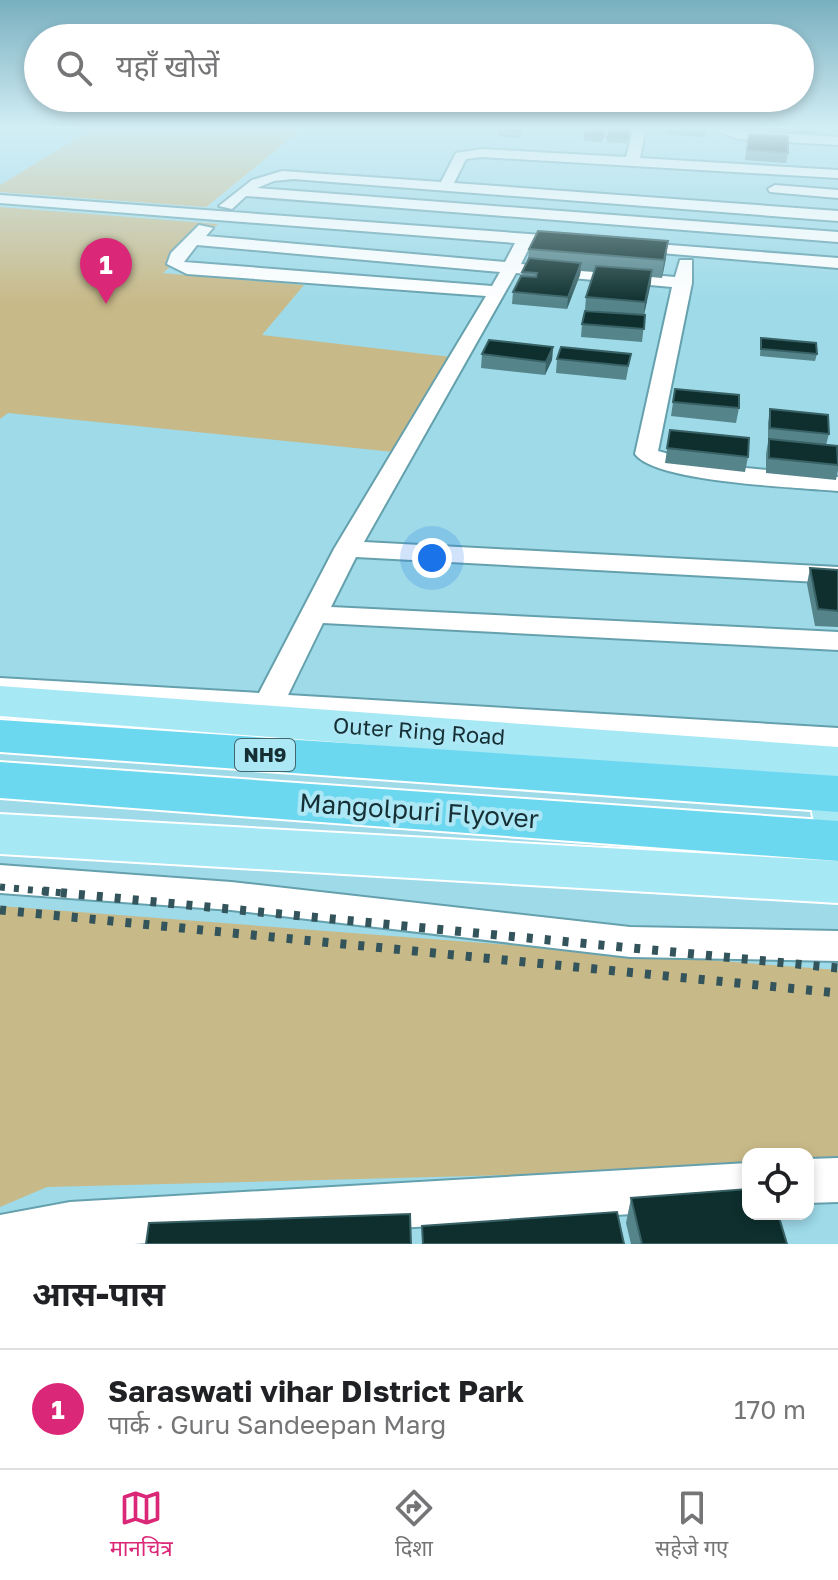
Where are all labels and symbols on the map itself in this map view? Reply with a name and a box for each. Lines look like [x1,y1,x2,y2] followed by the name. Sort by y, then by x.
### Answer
[80,238,132,304] pin: 1
[412,538,452,578] your location
[332,711,506,750] street label: Outer Ring Road
[235,739,295,771] road number: NH9
[298,787,540,834] street label: Mangolpuri Flyover

